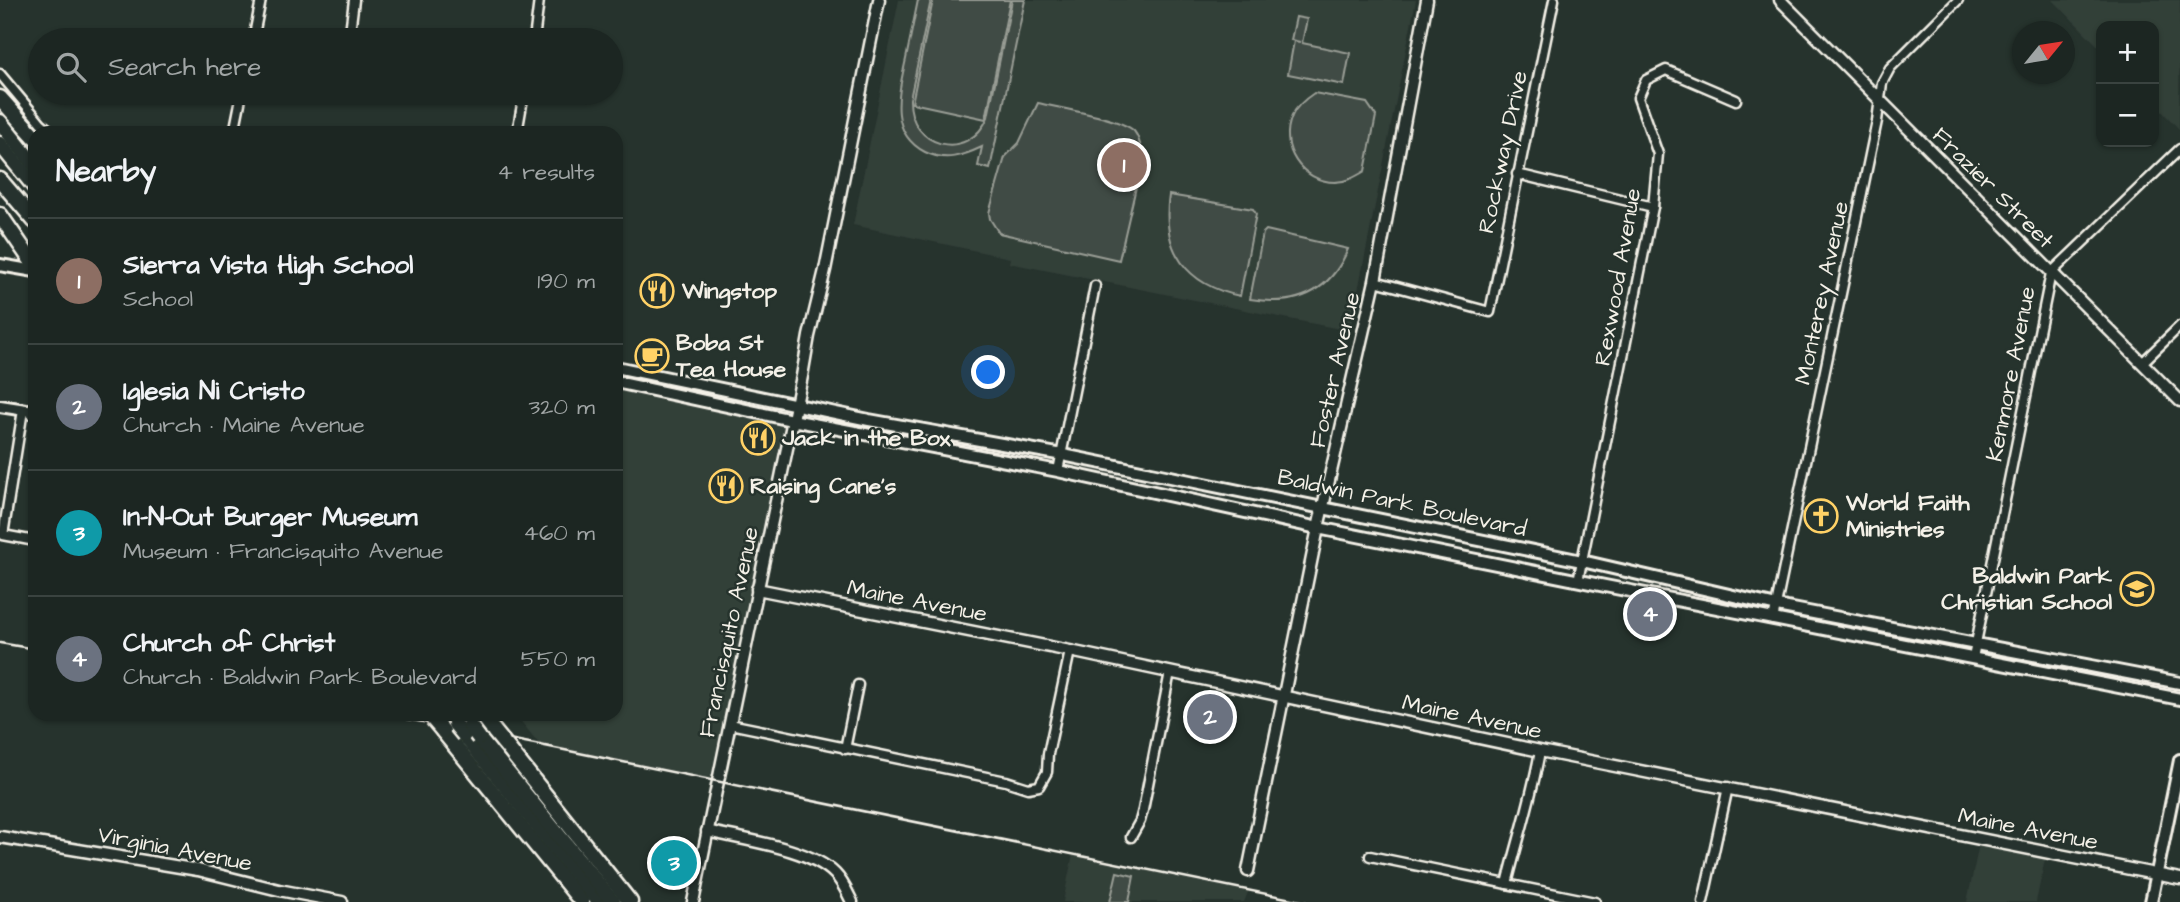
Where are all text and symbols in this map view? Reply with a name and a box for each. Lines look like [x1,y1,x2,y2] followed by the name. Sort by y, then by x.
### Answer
[2012,21,2075,84] north arrow
[2096,21,2159,147] map controls
[2096,21,2159,84] button: +
[28,28,623,105] search box
[52,48,90,86] icon: search
[108,49,261,85] text: Search here
[1470,68,1537,237] street label: Rockway Drive
[2096,84,2159,147] button: −
[1925,120,2062,257] street label: Frazier Street
[1101,139,1147,191] pin: 1
[56,151,156,193] text: Nearby
[497,156,595,188] text: 4 results
[1587,186,1649,368] street label: Rexwood Avenue
[1787,198,1858,388] street label: Monterey Avenue
[123,247,413,283] text: Sierra Vista High School
[78,265,80,297] text: 1
[537,265,595,297] text: 190 m
[638,272,676,310] restaurant icon: Wingstop
[681,275,777,308] place label: Wingstop
[123,283,193,315] text: School
[1978,284,2044,464] street label: Kenmore Avenue
[1302,289,1368,451] street label: Foster Avenue
[675,327,787,385] place label: Boba St Tea House
[633,337,671,375] cafe icon: Boba St Tea House
[971,355,1005,389] your location
[123,373,305,409] text: Iglesia Ni Cristo
[72,391,86,423] text: 2
[529,391,595,423] text: 320 m
[123,409,365,441] text: Church · Maine Avenue
[739,419,777,457] restaurant icon: Jack in the Box
[781,422,952,454] place label: Jack in the Box
[1275,461,1530,545] street label: Baldwin Park Boulevard
[707,467,745,505] restaurant icon: Raising Cane's
[750,470,897,503] place label: Raising Cane's
[1845,487,1970,545] place label: World Faith Ministries
[1802,497,1840,535] church icon: World Faith Ministries
[123,499,417,535] text: In-N-Out Burger Museum
[73,517,85,549] text: 3
[523,517,595,549] text: 460 m
[691,524,767,740] street label: Francisquito Avenue
[123,535,443,567] text: Museum · Francisquito Avenue
[1941,560,2113,618] place label: Baldwin Park Christian School
[2118,570,2156,608] school or university icon: Baldwin Park Christian School
[844,572,990,630] street label: Maine Avenue
[1627,588,1673,640] pin: 4
[123,625,335,661] text: Church of Christ
[71,643,87,675] text: 4
[521,643,595,675] text: 550 m
[123,661,476,693] text: Church · Baldwin Park Boulevard
[1399,687,1545,747] street label: Maine Avenue
[1187,691,1233,743] pin: 2
[1955,800,2101,858] street label: Maine Avenue
[95,818,255,881] street label: Virginia Avenue
[651,837,697,889] pin: 3

